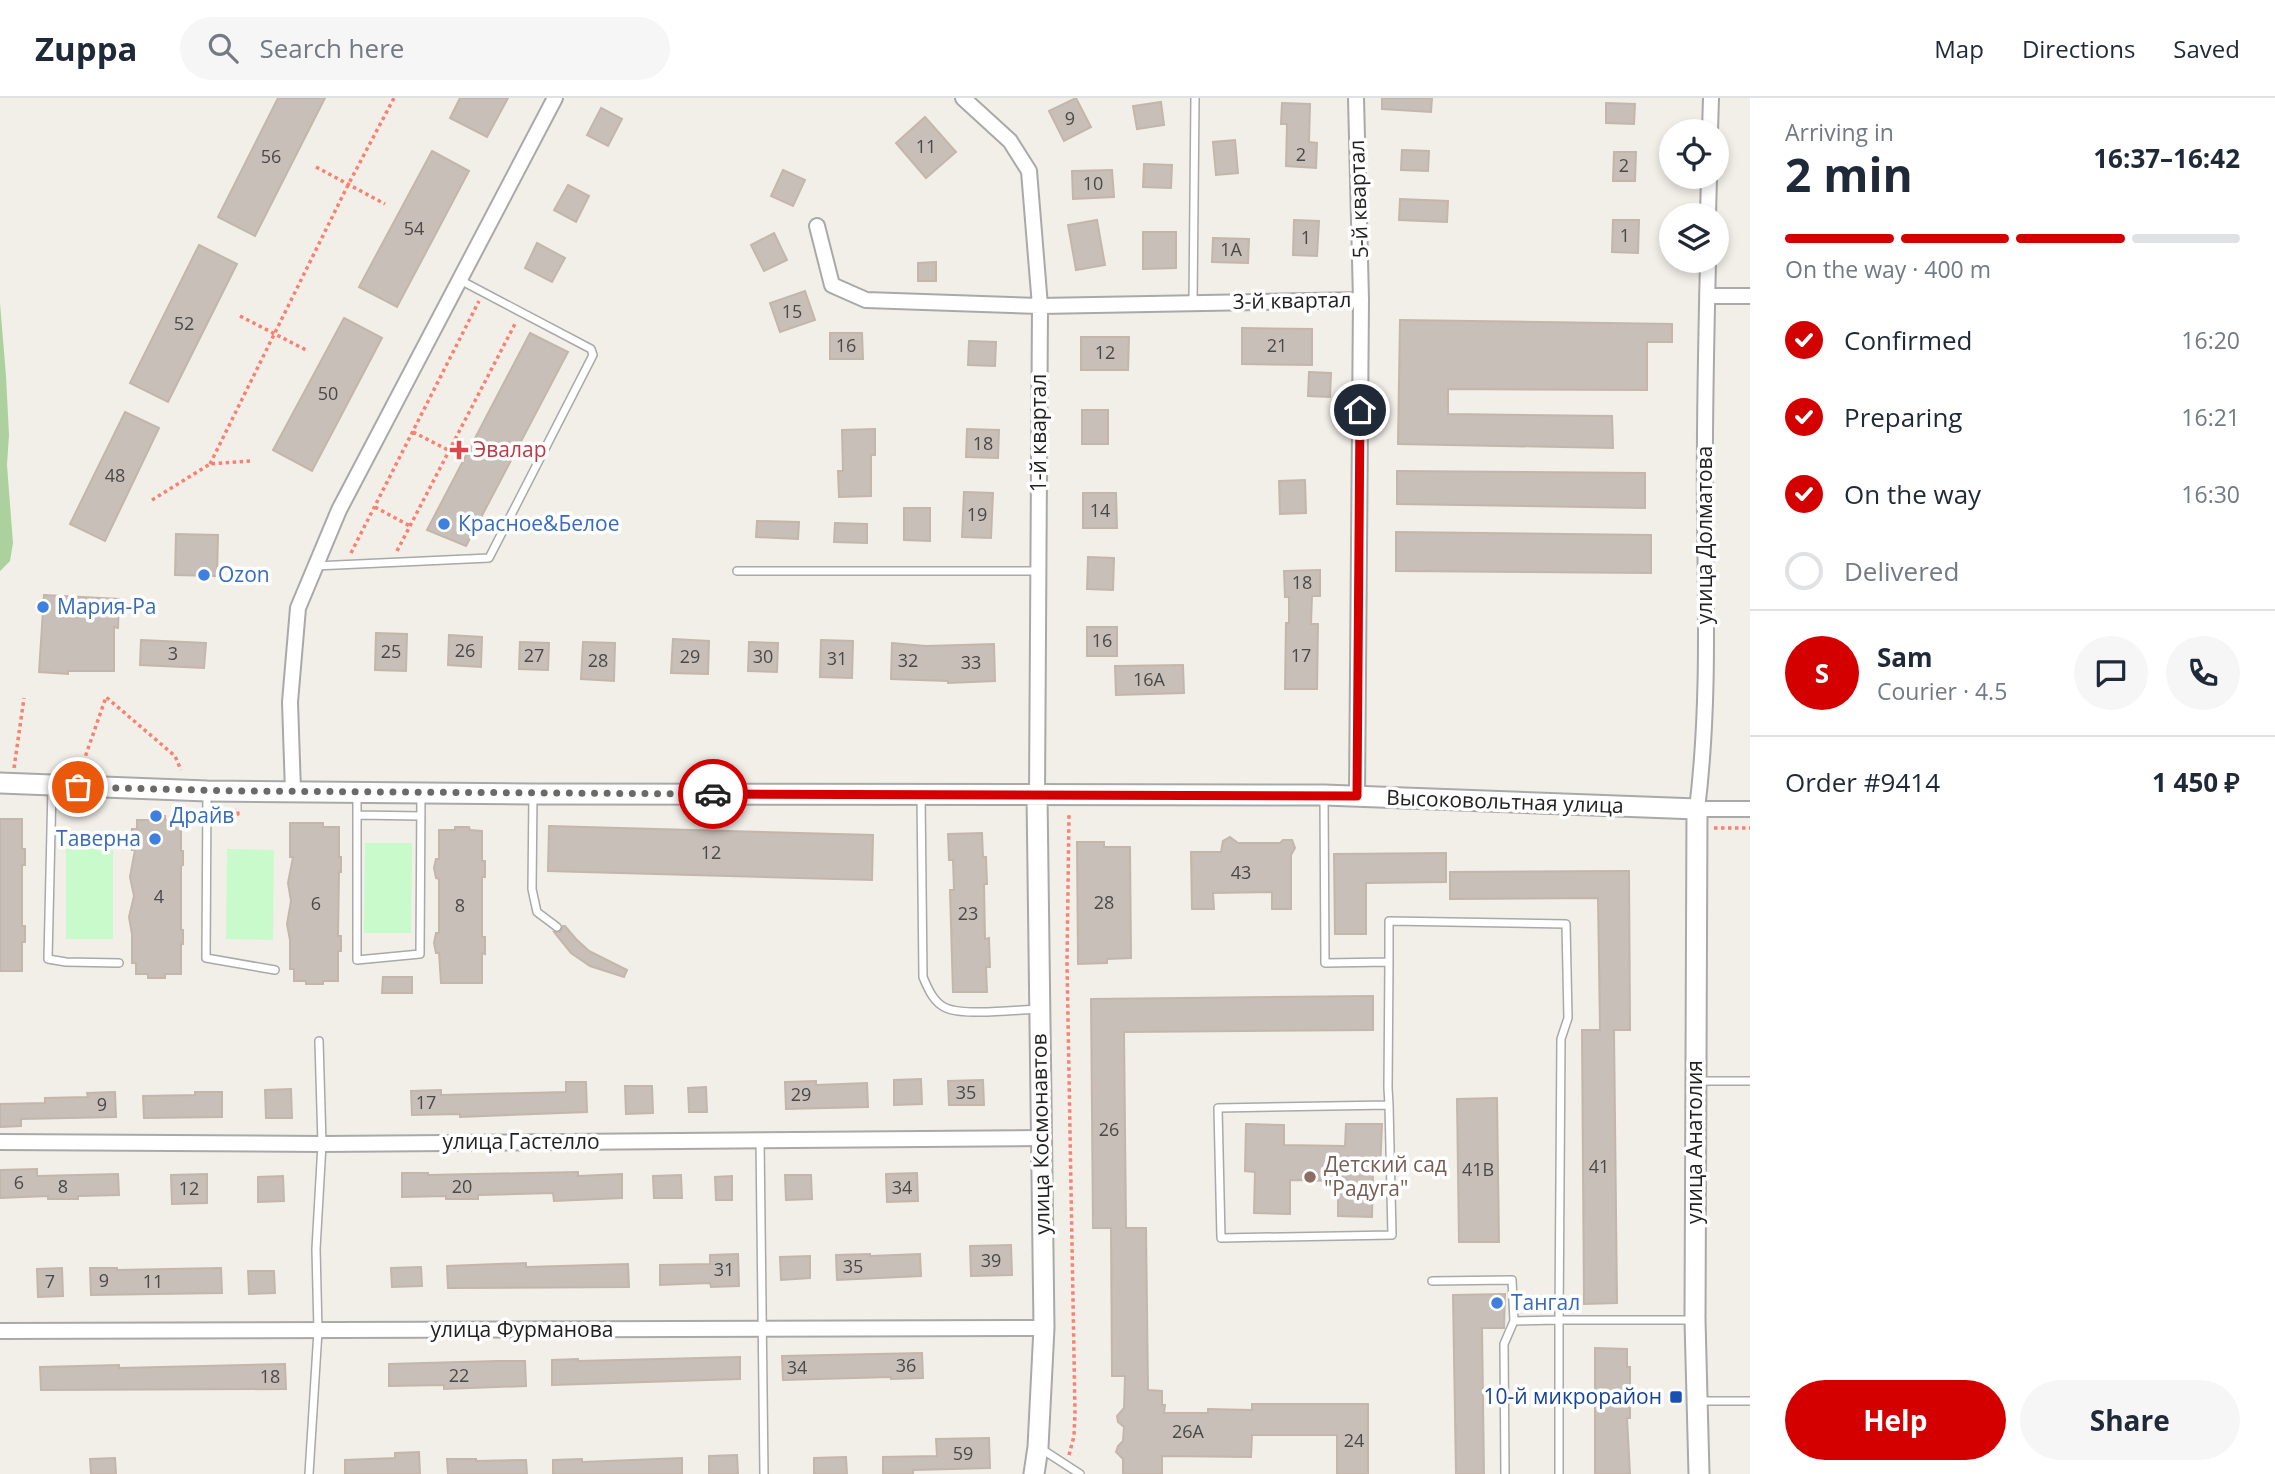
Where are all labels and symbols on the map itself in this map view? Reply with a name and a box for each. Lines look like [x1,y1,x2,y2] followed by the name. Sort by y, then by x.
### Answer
[1065,106,1075,130] house number: 9
[916,134,936,158] house number: 11
[1342,139,1374,259] street label: 5-й квартал
[1296,142,1306,166] house number: 2
[261,144,281,168] house number: 56
[1619,153,1629,177] house number: 2
[1083,171,1103,195] house number: 10
[404,216,424,240] house number: 54
[1620,223,1630,247] house number: 1
[1301,225,1311,249] house number: 1
[1220,237,1242,261] house number: 1А
[1232,285,1352,315] street label: 3-й квартал
[782,299,802,323] house number: 15
[174,311,194,335] house number: 52
[836,333,856,357] house number: 16
[1267,333,1287,357] house number: 21
[1095,340,1115,364] house number: 12
[1024,374,1052,492] street label: 1-й квартал
[1330,380,1390,440] pin
[318,381,338,405] house number: 50
[973,431,993,455] house number: 18
[473,435,547,463] place label: Эвалар
[451,442,467,458] marker: Эвалар
[1690,446,1718,624] street label: улица Долматова
[105,463,125,487] house number: 48
[1090,498,1110,522] house number: 14
[967,502,987,526] house number: 19
[458,509,619,537] place label: Красное&Белое
[436,516,452,532] marker: Красное&Белое
[218,560,270,588] place label: Ozon
[196,567,212,583] marker: Ozon
[1292,570,1312,594] house number: 18
[57,592,156,620] place label: Мария-Ра
[35,599,51,615] marker: Мария-Ра
[1092,628,1112,652] house number: 16
[455,638,475,662] house number: 26
[381,639,401,663] house number: 25
[168,641,178,665] house number: 3
[524,643,544,667] house number: 27
[1291,643,1311,667] house number: 17
[680,644,700,668] house number: 29
[753,644,773,668] house number: 30
[827,646,847,670] house number: 31
[588,648,608,672] house number: 28
[898,648,918,672] house number: 32
[961,650,981,674] house number: 33
[1133,667,1166,691] house number: 16А
[48,757,108,817] pin
[678,759,748,829] courier
[1386,783,1624,819] street label: Высоковольтная улица
[170,801,234,829] place label: Драйв
[148,808,164,824] marker: Драйв
[56,824,141,852] place label: Таверна
[147,831,163,847] marker: Таверна
[701,840,721,864] house number: 12
[1231,860,1251,884] house number: 43
[154,884,164,908] house number: 4
[1094,890,1114,914] house number: 28
[311,891,321,915] house number: 6
[455,893,465,917] house number: 8
[958,901,978,925] house number: 23
[1024,1033,1056,1235] street label: улица Космонавтов
[1680,1060,1708,1224] street label: улица Анатолия
[956,1080,976,1104] house number: 35
[791,1082,811,1106] house number: 29
[416,1090,436,1114] house number: 17
[97,1092,107,1116] house number: 9
[1099,1117,1119,1141] house number: 26
[442,1127,600,1155] street label: улица Гастелло
[1324,1150,1447,1202] place label: Детский сад "Радуга"
[1589,1154,1609,1178] house number: 41
[1462,1157,1494,1181] house number: 41В
[1302,1169,1318,1185] marker: Детский сад "Радуга"
[14,1170,24,1194] house number: 6
[58,1174,68,1198] house number: 8
[452,1174,472,1198] house number: 20
[892,1175,912,1199] house number: 34
[179,1176,199,1200] house number: 12
[981,1248,1001,1272] house number: 39
[843,1254,863,1278] house number: 35
[714,1257,734,1281] house number: 31
[99,1268,109,1292] house number: 9
[45,1269,55,1293] house number: 7
[143,1269,163,1293] house number: 11
[1511,1288,1580,1316] place label: Тангал
[1489,1295,1505,1311] marker: Тангал
[431,1315,613,1343] street label: улица Фурманова
[896,1353,916,1377] house number: 36
[787,1355,807,1379] house number: 34
[449,1363,469,1387] house number: 22
[260,1364,280,1388] house number: 18
[1484,1382,1662,1410] place label: 10-й микрорайон
[1668,1389,1684,1405] marker: 10-й микрорайон
[1172,1419,1205,1443] house number: 26А
[1344,1428,1364,1452] house number: 24
[953,1441,973,1465] house number: 59

